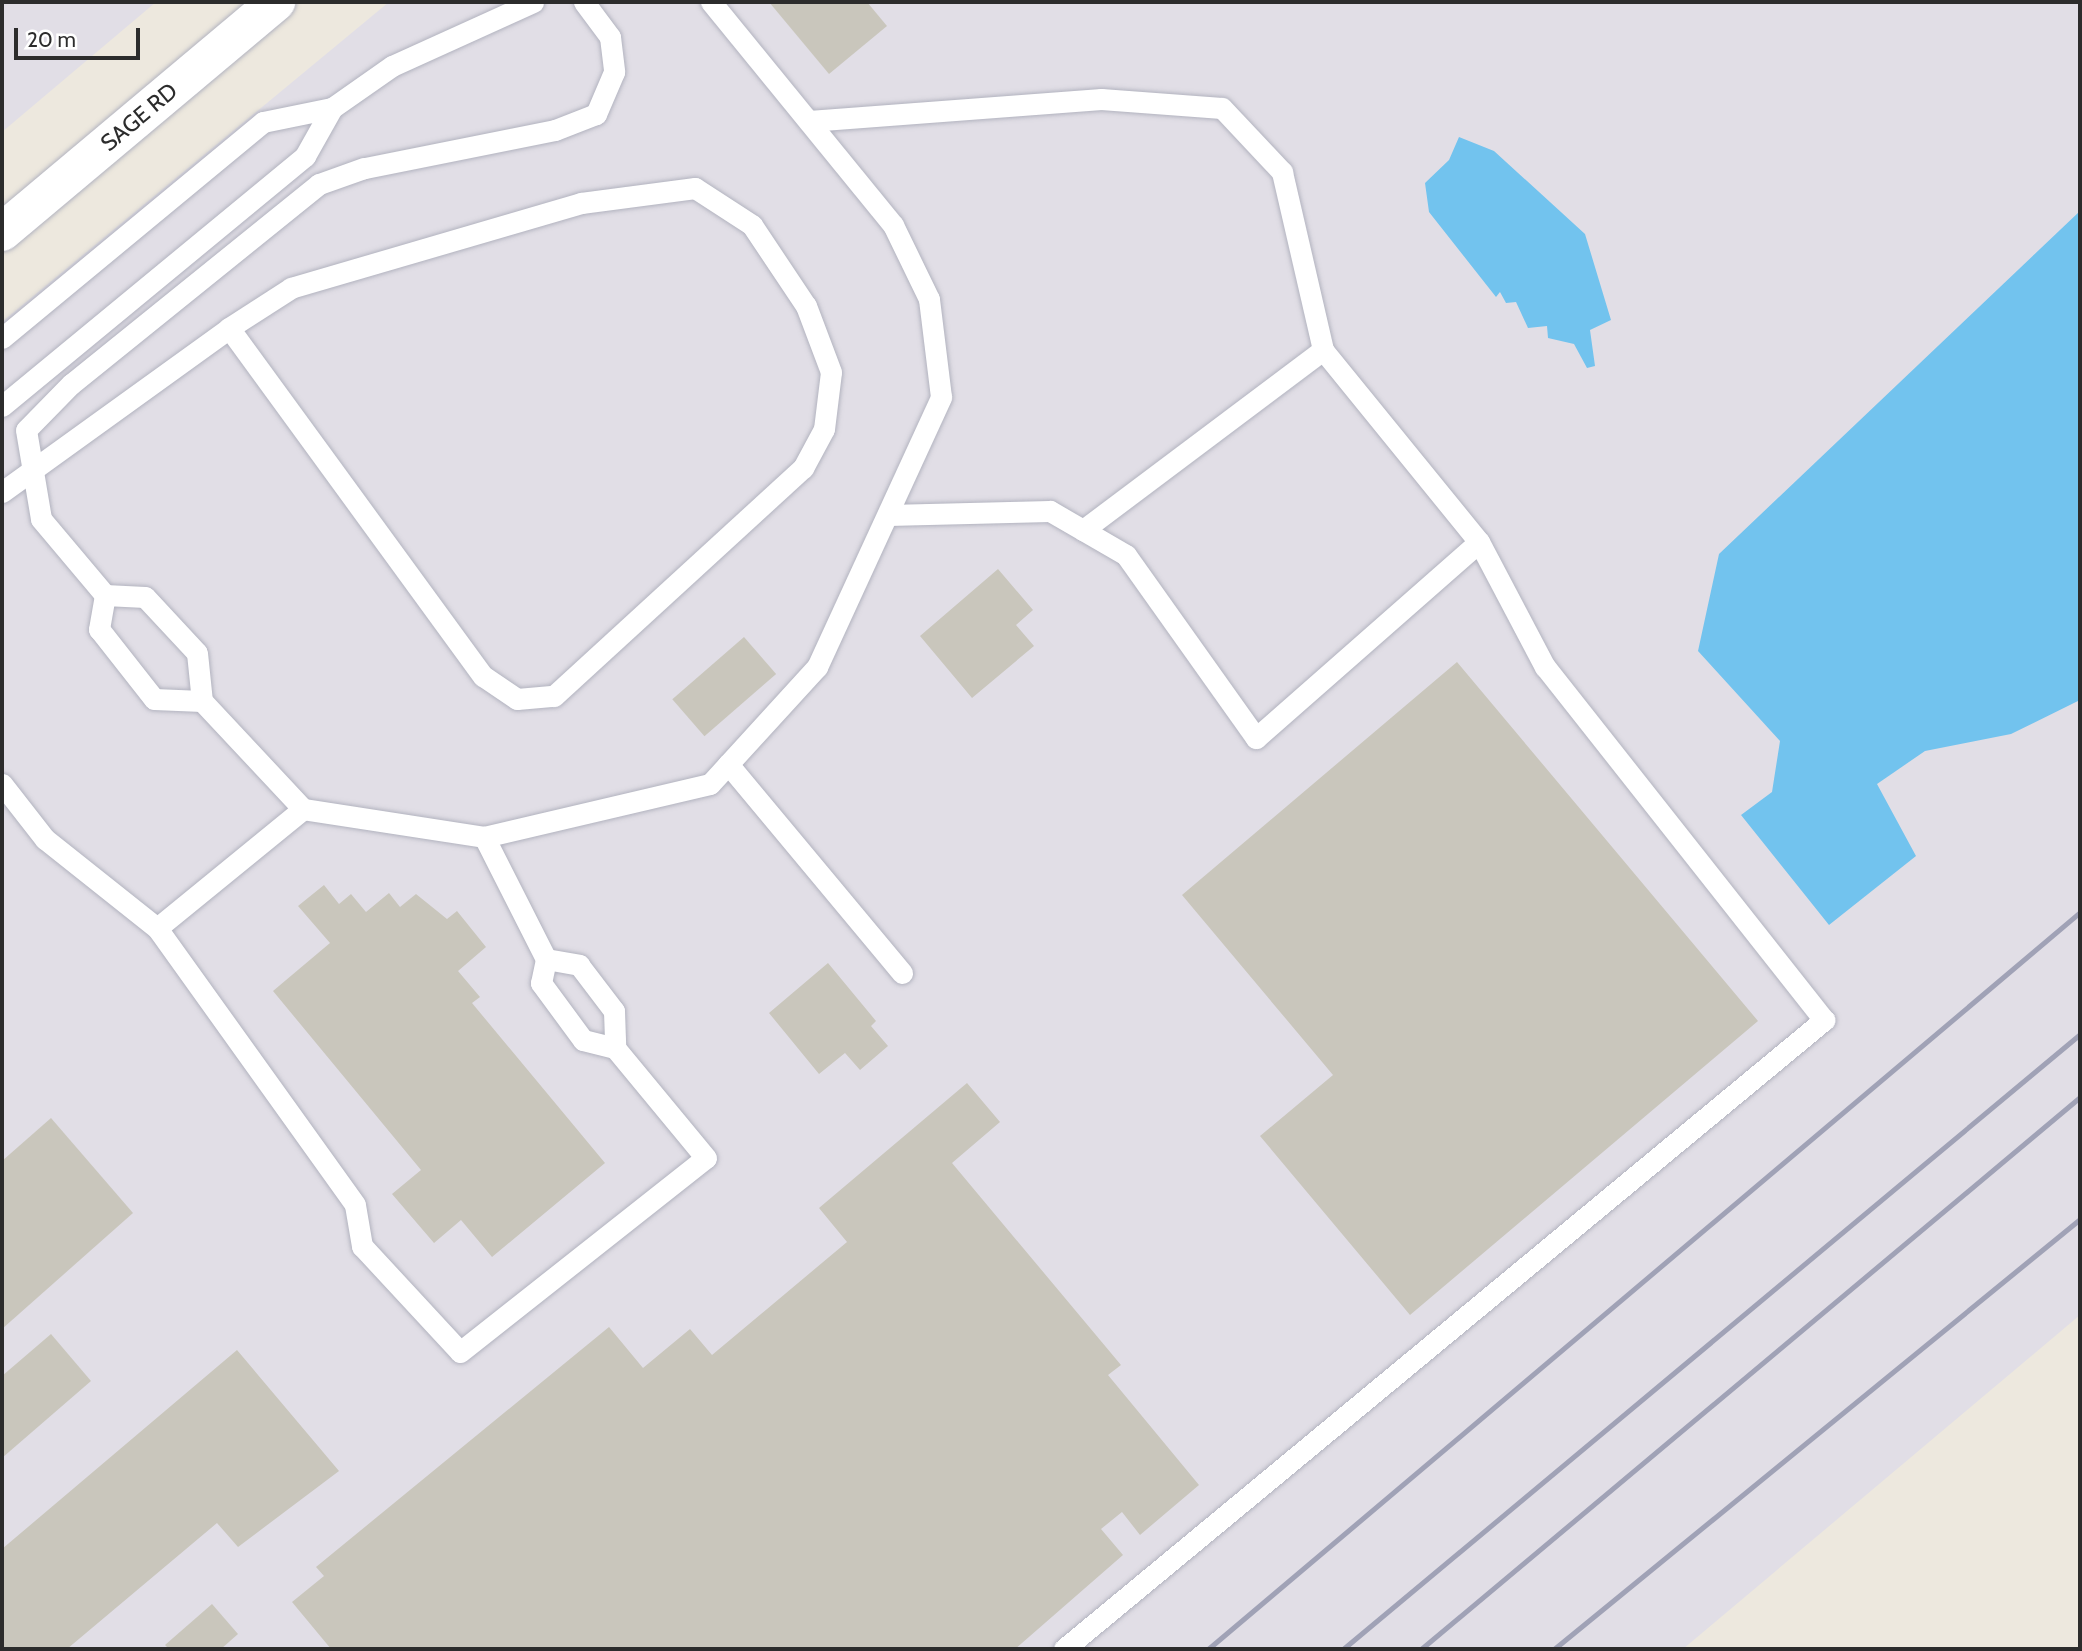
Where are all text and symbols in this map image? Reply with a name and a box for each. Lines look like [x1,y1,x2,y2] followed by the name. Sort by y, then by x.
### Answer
[18,14,144,58] scale bar
[27,27,76,52] text: 20 m
[95,77,183,157] street label: SAGE RD

